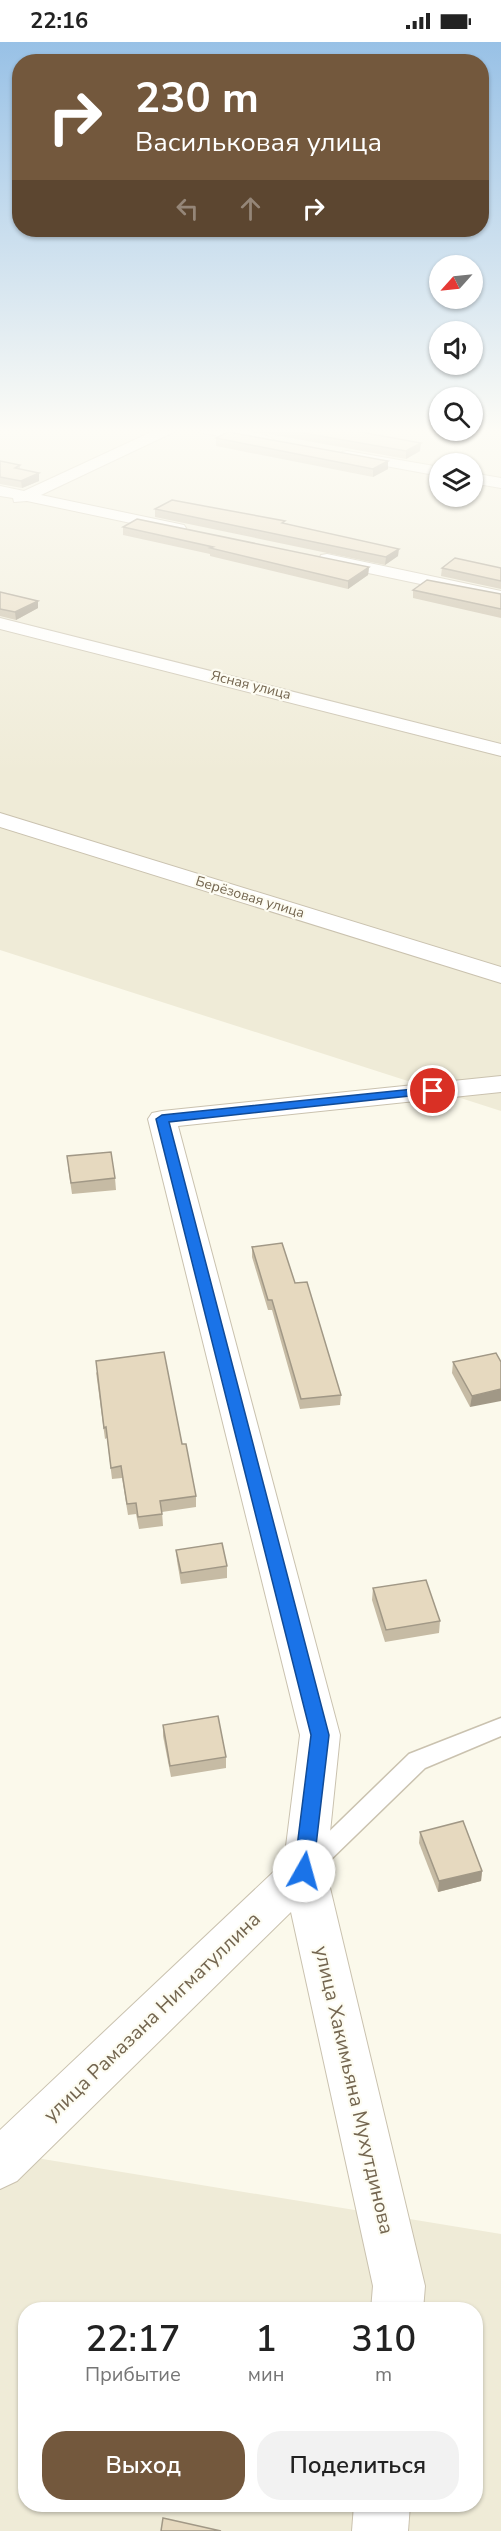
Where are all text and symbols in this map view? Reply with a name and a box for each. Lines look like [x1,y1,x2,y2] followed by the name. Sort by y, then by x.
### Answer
[30,6,88,36] text: 22:16
[135,70,259,127] text: 230 m
[36,78,114,156] icon: right
[135,124,382,161] text: Васильковая улица
[171,192,204,225] icon: left
[234,192,267,225] icon: ahead
[297,192,330,225] icon: right
[429,255,483,309] north arrow
[429,255,483,507] map controls
[429,321,483,375] button: sound
[429,387,483,441] button: search
[429,453,483,507] button: layers
[209,666,293,704] street label: Ясная улица
[193,871,307,923] street label: Берёзовая улица
[407,1065,458,1116] pin
[416,1074,449,1107] icon: arrive
[272,1839,336,1903] position arrow
[38,1906,266,2128] street label: улица Рамазана Нигматуллина
[308,1943,400,2237] street label: улица Хакимьяна Мухутдинова
[85,2315,180,2364] text: 22:17
[255,2315,277,2364] text: 1
[351,2315,416,2364] text: 310
[85,2361,181,2388] text: Прибытие
[248,2361,284,2388] text: мин
[375,2361,392,2388] text: m
[42,2431,245,2500] button: Выход
[257,2431,459,2500] button: Поделиться

